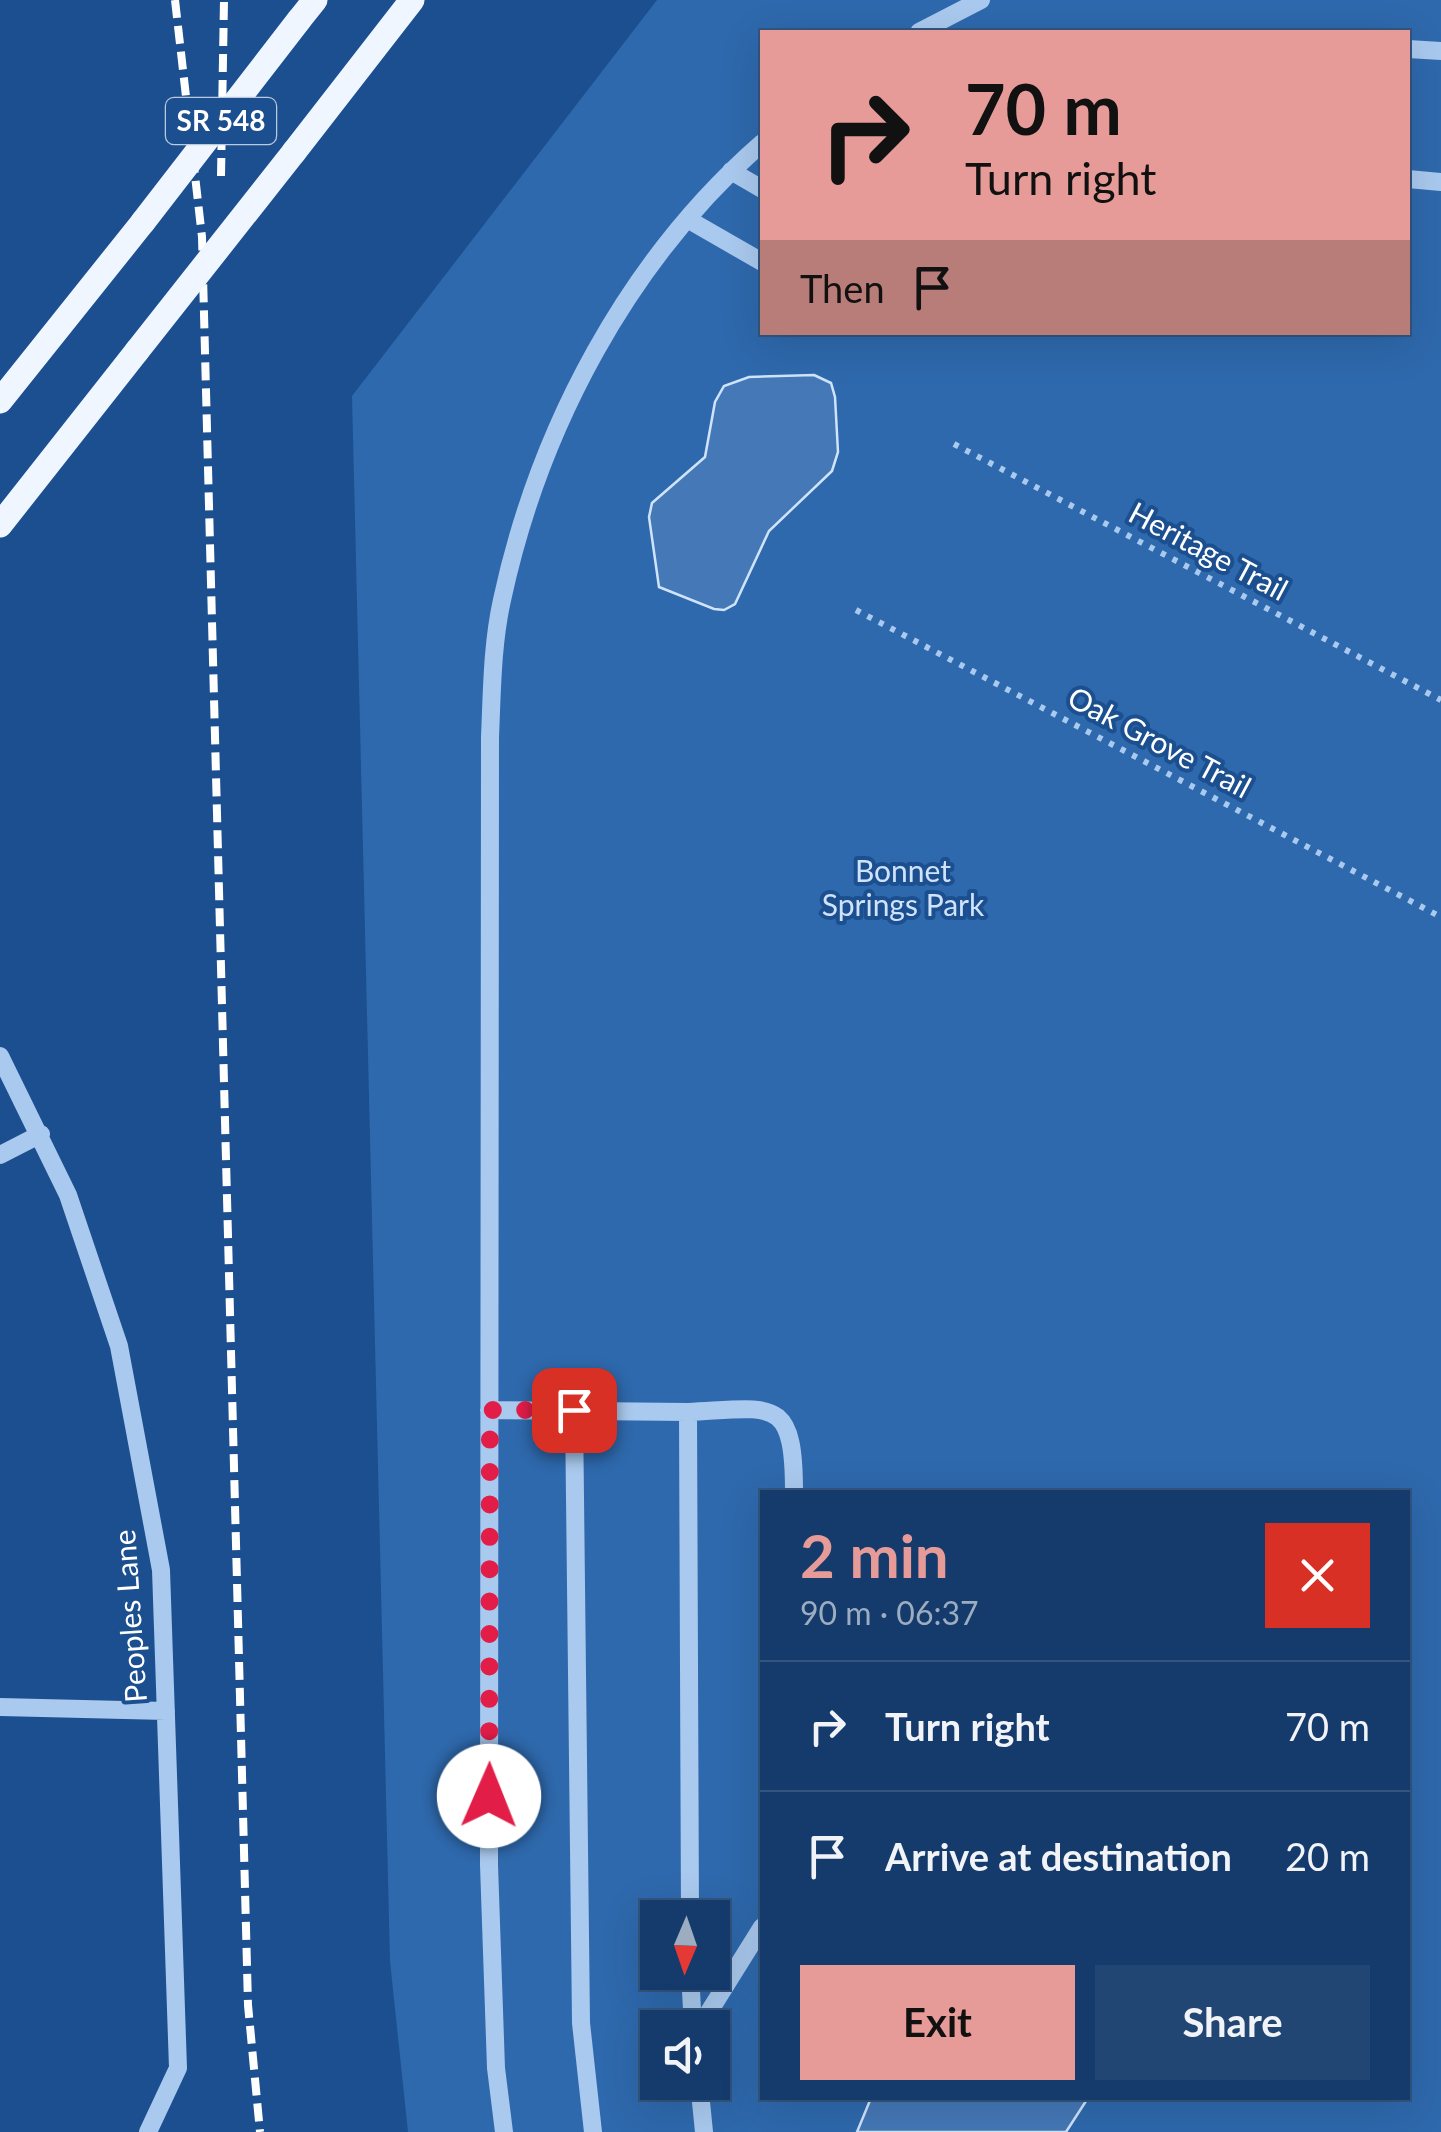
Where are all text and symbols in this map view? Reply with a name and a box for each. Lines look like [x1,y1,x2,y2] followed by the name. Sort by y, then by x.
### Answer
[965,66,1122,150] text: 70 m
[800,70,930,200] icon: right
[166,98,276,144] road number: SR 548
[965,151,1156,205] text: Turn right
[905,260,960,315] icon: arrive
[800,265,885,311] text: Then
[1124,493,1294,607] street label: Heritage Trail
[1062,678,1258,805] street label: Oak Grove Trail
[822,852,985,922] park label: Bonnet Springs Park
[532,1368,617,1453] pin
[547,1383,602,1438] icon: arrive
[800,1519,949,1591] text: 2 min
[1265,1523,1370,1628] button: close
[105,1528,153,1704] street label: Peoples Lane
[800,1593,979,1632] text: 90 m · 06:37
[800,1699,855,1754] icon: right
[885,1703,1050,1749] text: Turn right
[1285,1703,1370,1749] text: 70 m
[437,1744,541,1848] position arrow
[800,1829,855,1884] icon: arrive
[885,1833,1232,1879] text: Arrive at destination
[1285,1833,1370,1879] text: 20 m
[640,1900,730,1990] north arrow
[640,1900,730,2100] map controls
[800,1965,1075,2080] button: Exit
[1095,1965,1370,2080] button: Share
[640,2010,730,2100] button: sound

